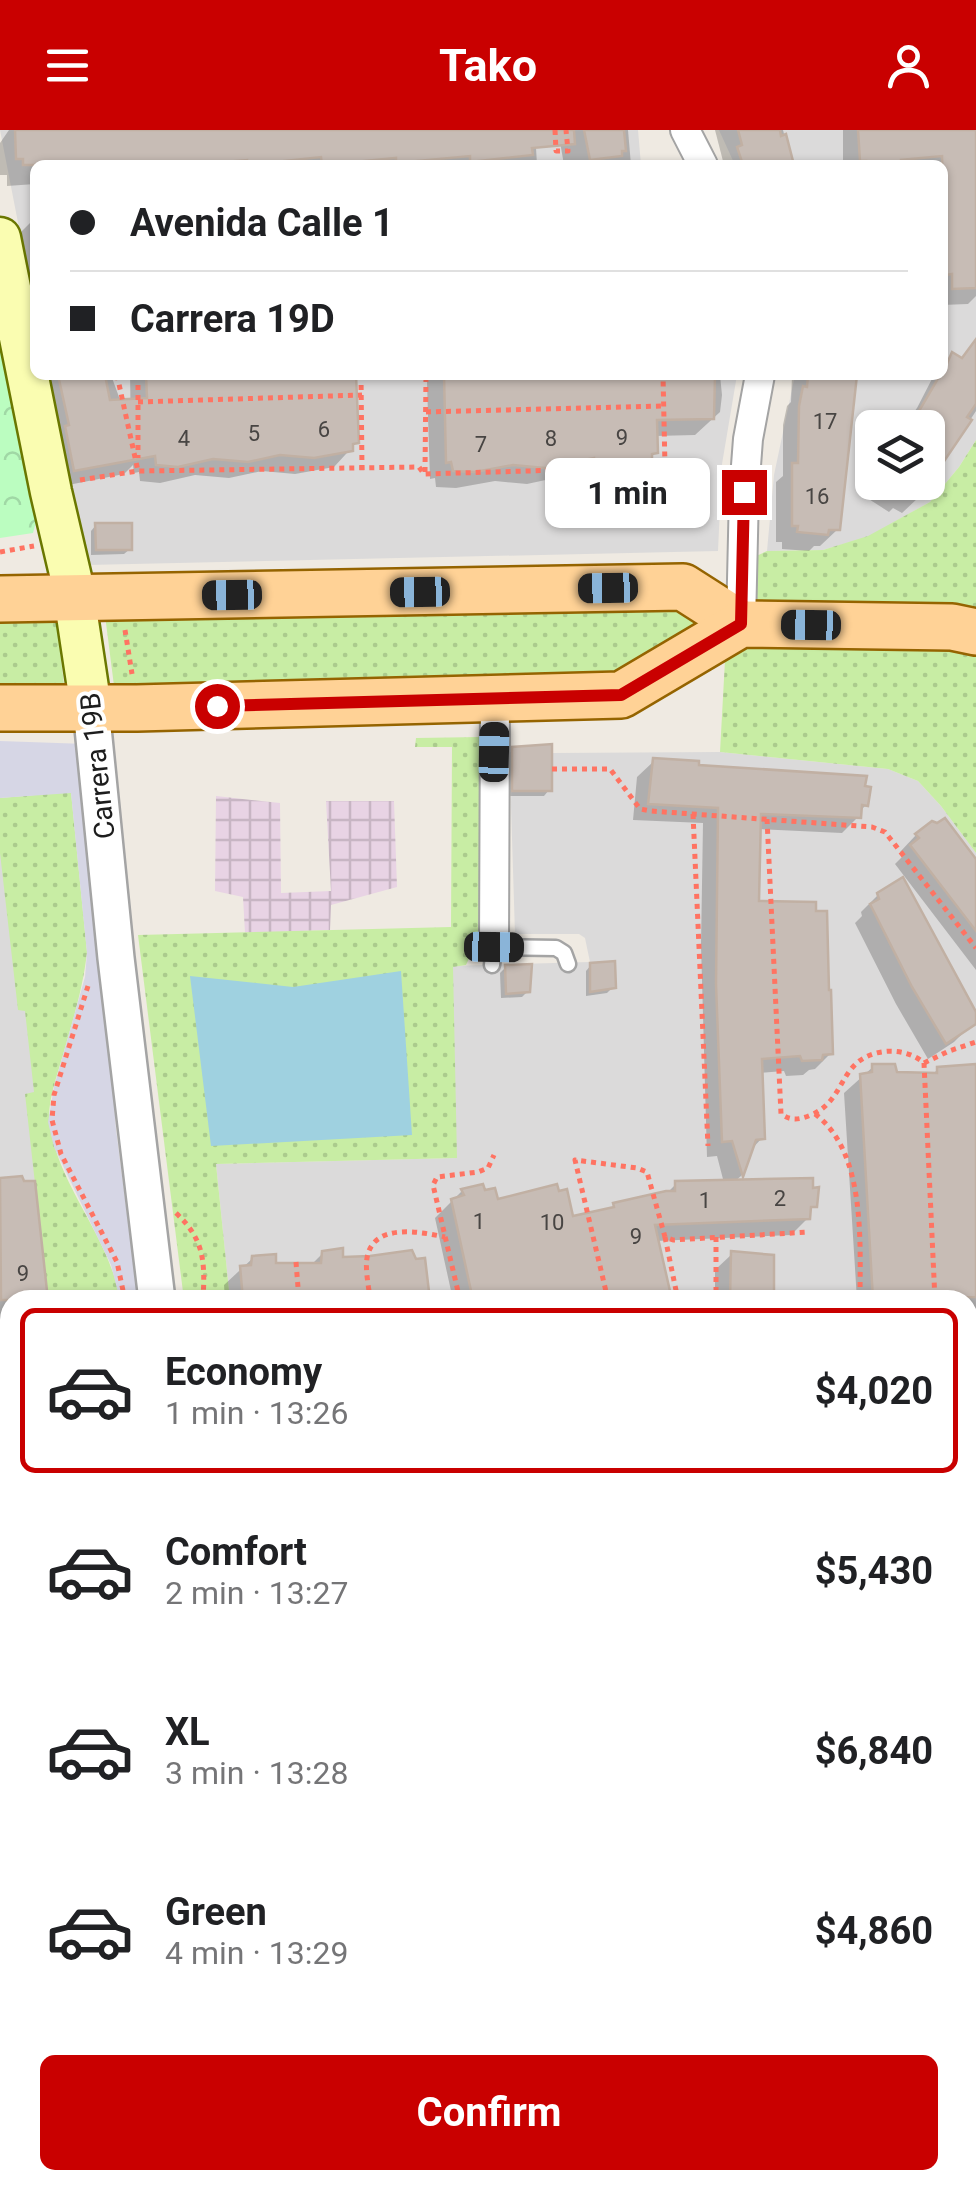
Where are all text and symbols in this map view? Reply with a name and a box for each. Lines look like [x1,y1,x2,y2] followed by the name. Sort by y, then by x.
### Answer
[40,38,95,93] icon: menu
[881,38,936,93] icon: person
[439,39,537,92] text: Tako
[130,201,394,245] text: Avenida Calle 1
[130,297,335,341] text: Carrera 19D
[813,409,837,434] house number: 17
[855,410,945,500] map controls
[855,410,945,500] button: layers
[318,417,330,442] house number: 6
[248,421,260,446] house number: 5
[616,425,628,450] house number: 9
[178,426,190,451] house number: 4
[545,426,557,451] house number: 8
[475,432,487,457] house number: 7
[544,457,709,527] callout: 1 min
[722,470,767,515] route end
[587,474,668,512] text: 1 min
[805,484,829,509] house number: 16
[578,572,638,604] car
[390,576,450,608] car
[202,579,262,611] car
[781,609,841,641] car
[195,684,240,729] route start
[73,691,122,841] street label: Carrera 19B
[478,722,510,782] car
[464,931,524,963] car
[774,1186,786,1211] house number: 2
[699,1188,711,1213] house number: 1
[473,1209,485,1234] house number: 1
[540,1210,564,1235] house number: 10
[630,1224,642,1249] house number: 9
[17,1261,29,1286] house number: 9
[45,1346,135,1436] icon: car
[165,1350,322,1394] text: Economy
[815,1369,933,1413] text: $4,020
[165,1394,348,1432] text: 1 min · 13:26
[45,1526,135,1616] icon: car
[165,1530,307,1574] text: Comfort
[815,1549,933,1593] text: $5,430
[165,1574,348,1612] text: 2 min · 13:27
[45,1706,135,1796] icon: car
[165,1710,210,1754] text: XL
[815,1729,933,1773] text: $6,840
[165,1754,348,1792] text: 3 min · 13:28
[45,1886,135,1976] icon: car
[165,1890,267,1934] text: Green
[815,1909,933,1953] text: $4,860
[165,1934,348,1972] text: 4 min · 13:29
[40,2055,938,2170] button: Confirm

